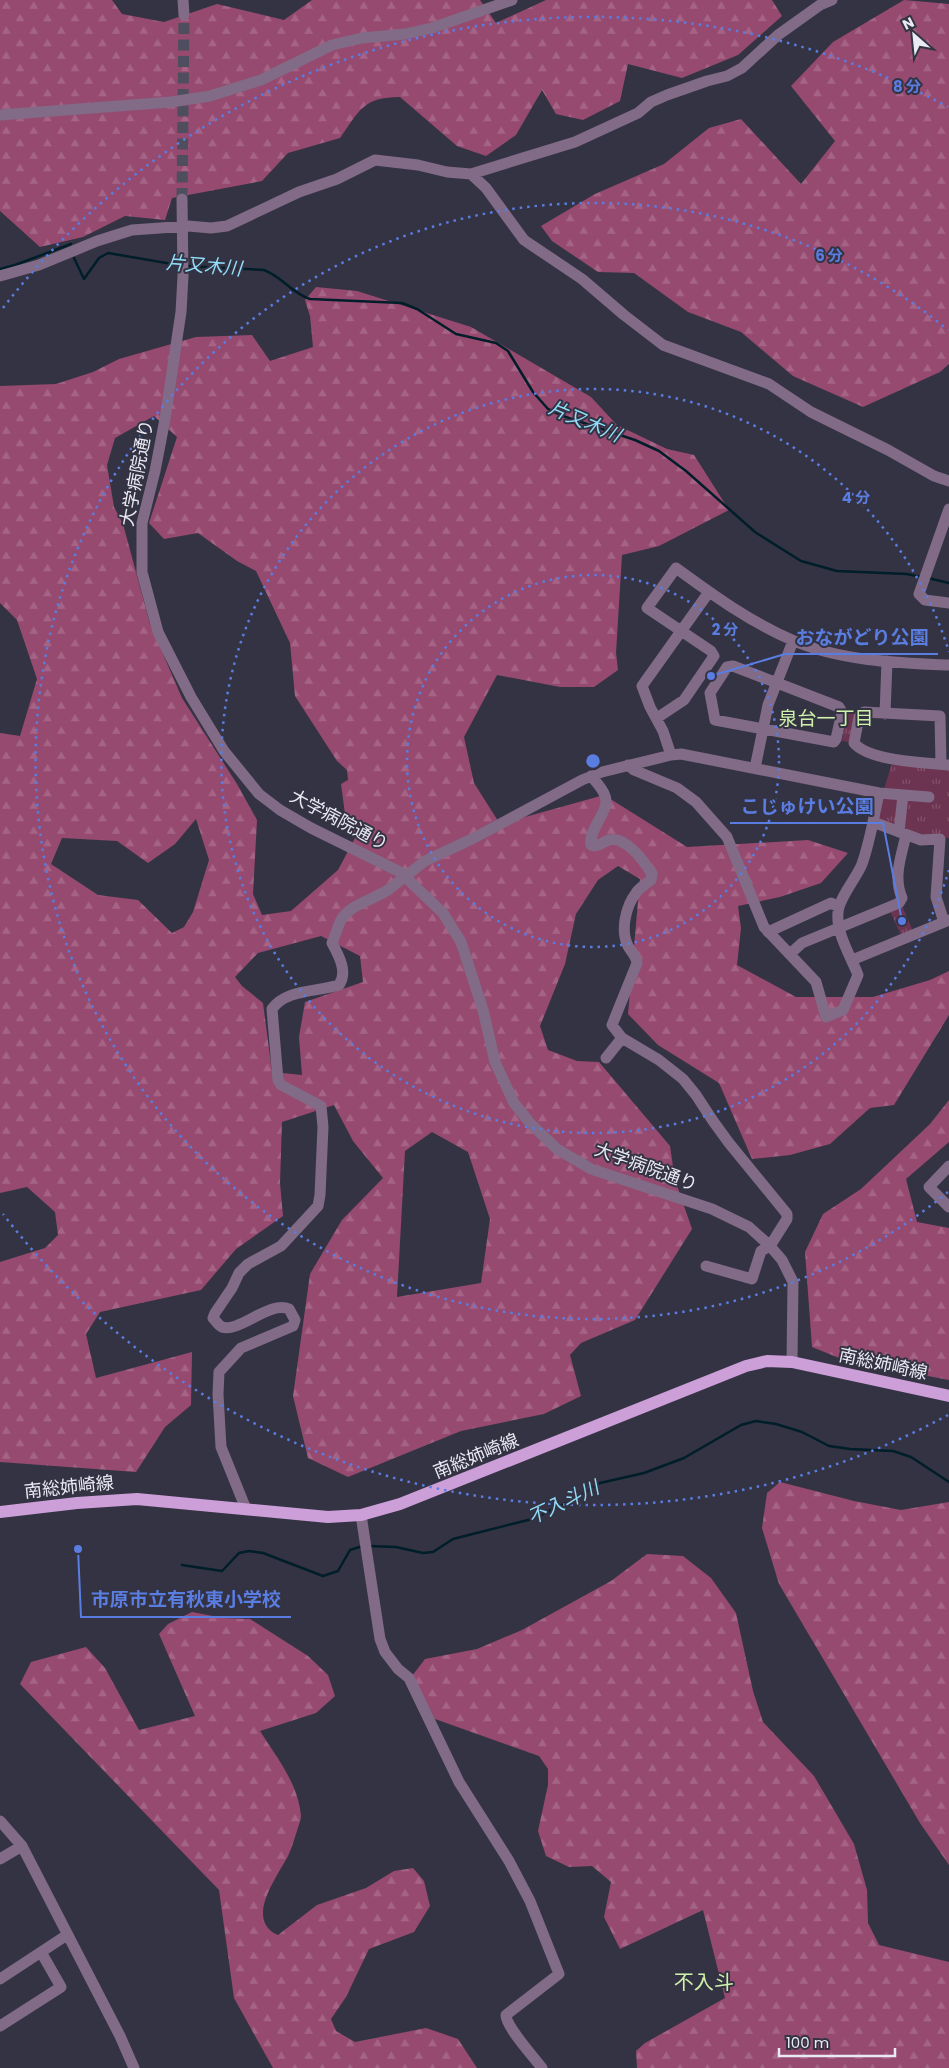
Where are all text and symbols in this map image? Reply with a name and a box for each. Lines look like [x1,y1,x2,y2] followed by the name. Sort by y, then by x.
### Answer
[889,10,939,60] north arrow
[899,12,917,35] text: N
[893,76,921,97] text: 8 分
[815,245,843,266] text: 6 分
[165,249,245,282] water label: 片又木川
[545,394,627,450] water label: 片又木川
[114,418,159,528] street label: 大学病院通り
[842,487,870,508] text: 4 分
[712,619,738,640] text: 2 分
[785,620,938,654] callout: おながどり公園
[795,624,929,651] text: おながどり公園
[778,705,874,732] district label: 泉台一丁目
[584,752,602,770] centre of rings
[286,783,393,856] street label: 大学病院通り
[730,789,883,823] callout: こじゅけい公園
[740,793,874,820] text: こじゅけい公園
[591,1136,701,1197] street label: 大学病院通り
[836,1342,930,1385] street label: 南総姉崎線
[429,1427,522,1484] street label: 南総姉崎線
[23,1469,115,1504] street label: 南総姉崎線
[523,1473,605,1531] water label: 不入斗川
[81,1583,291,1617] callout: 市原市立有秋東小学校
[91,1586,281,1613] text: 市原市立有秋東小学校
[674,1968,734,1996] district label: 不入斗
[779,2026,895,2058] scale bar
[786,2032,829,2053] text: 100 m

